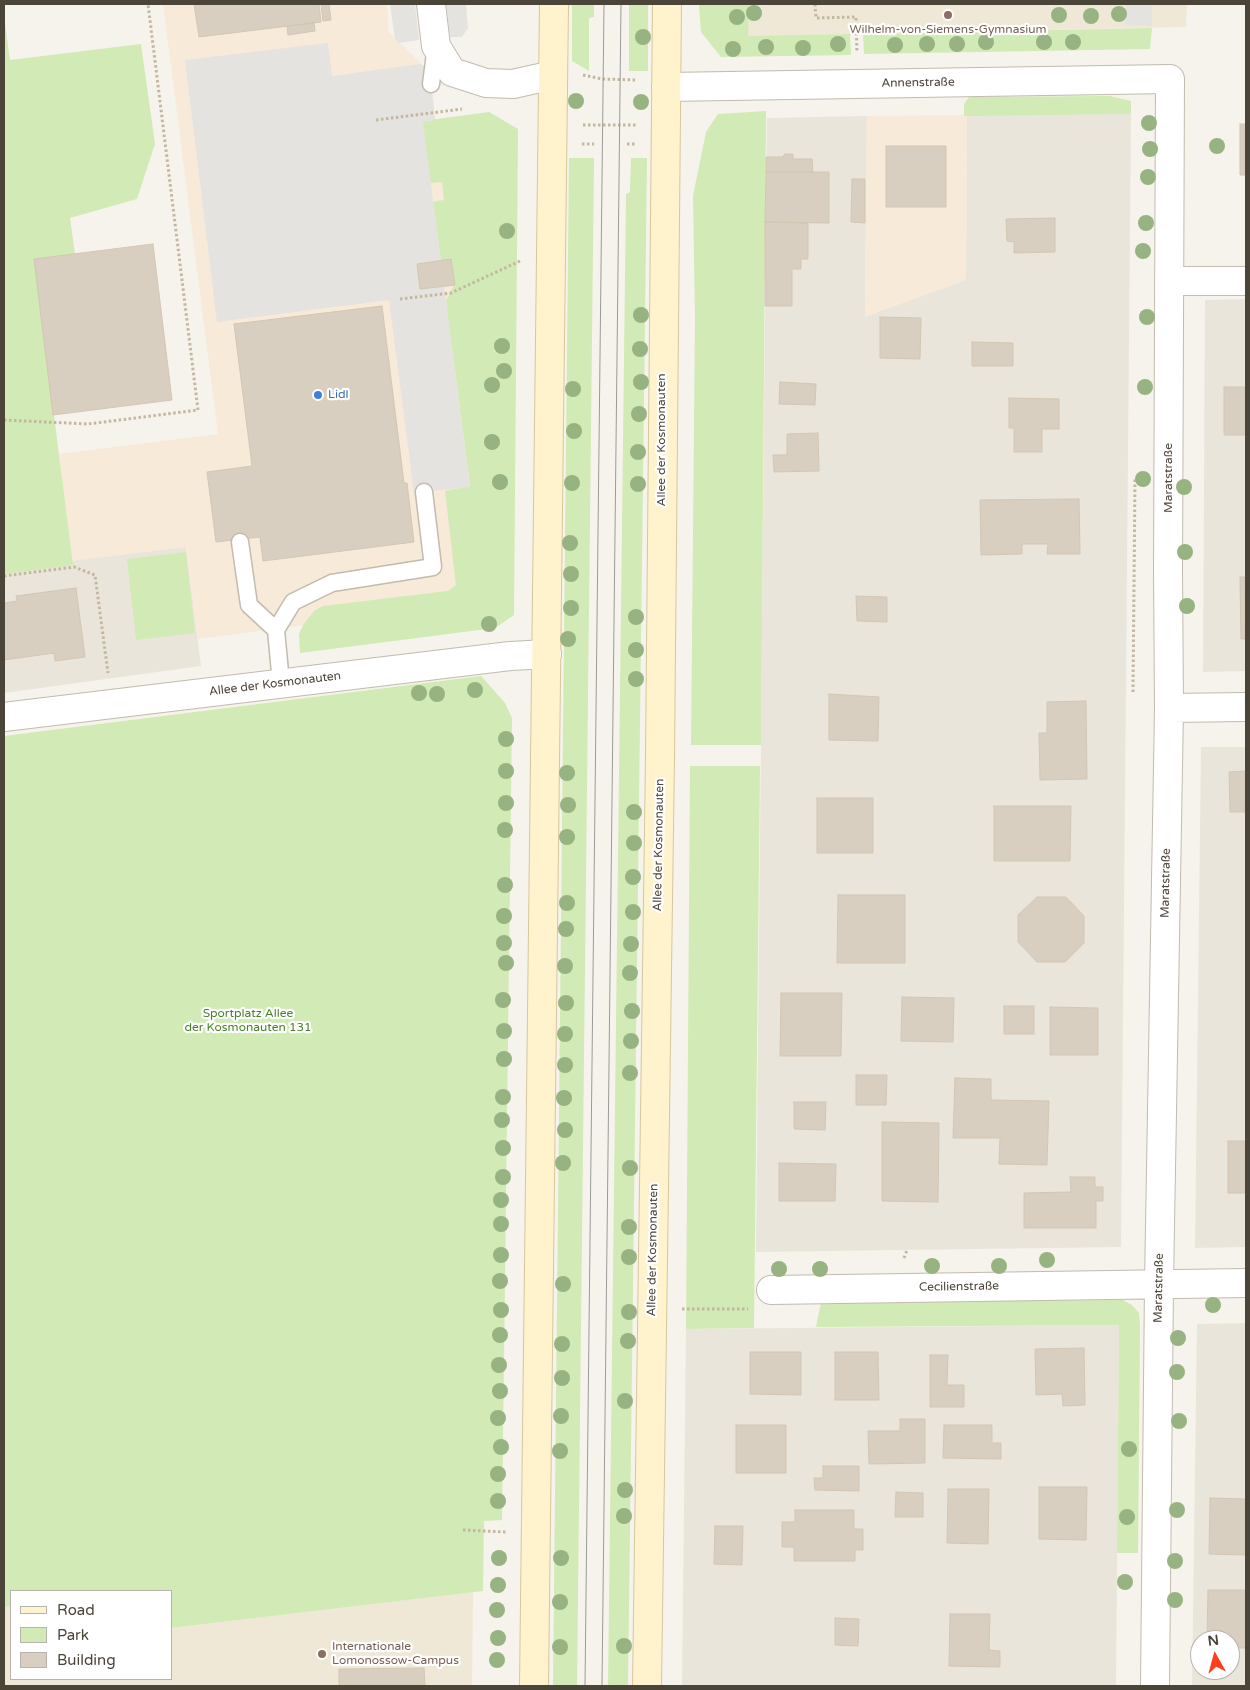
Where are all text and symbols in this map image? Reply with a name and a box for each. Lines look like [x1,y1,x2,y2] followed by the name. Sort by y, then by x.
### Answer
[942,9,954,21] marker: Wilhelm-von-Siemens-Gymnasium
[850,23,1046,37] place label: Wilhelm-von-Siemens-Gymnasium
[881,75,955,91] street label: Annenstraße
[655,374,669,506] street label: Allee der Kosmonauten
[328,388,348,402] place label: Lidl
[312,389,324,401] marker: Lidl
[1162,443,1176,513] street label: Maratstraße
[208,669,342,699] street label: Allee der Kosmonauten
[651,778,667,912] street label: Allee der Kosmonauten
[1158,848,1174,918] street label: Maratstraße
[184,1007,312,1035] park label: Sportplatz Allee der Kosmonauten 131
[645,1183,661,1317] street label: Allee der Kosmonauten
[1151,1253,1167,1323] street label: Maratstraße
[919,1279,999,1295] street label: Cecilienstraße
[10,1590,172,1680] legend
[57,1601,95,1619] text: Road
[57,1626,89,1644] text: Park
[1190,1630,1240,1680] north arrow
[1207,1631,1220,1650] text: N
[332,1640,459,1668] place label: Internationale Lomonossow-Campus
[316,1648,328,1660] marker: Internationale Lomonossow-Campus
[57,1651,116,1669] text: Building

